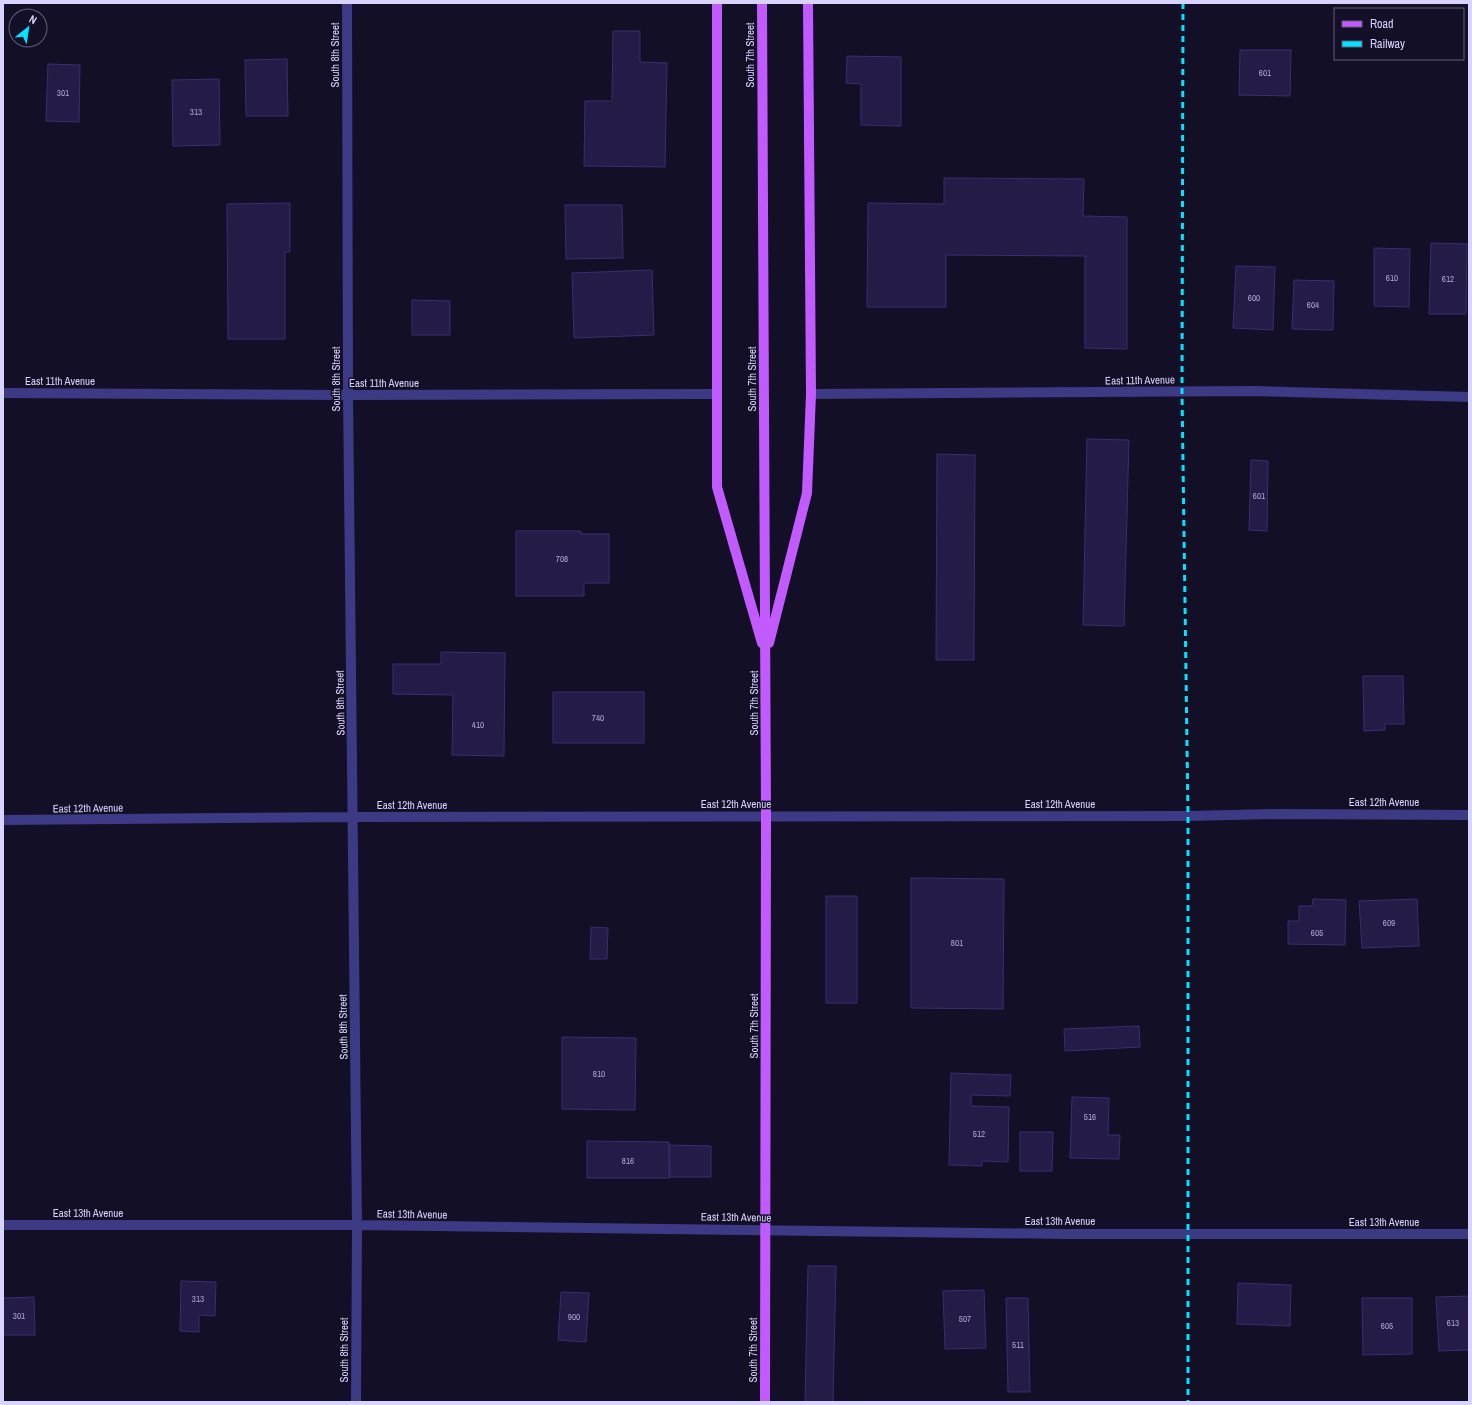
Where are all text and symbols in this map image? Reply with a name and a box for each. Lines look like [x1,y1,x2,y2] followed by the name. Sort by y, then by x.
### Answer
[8,8,48,48] north arrow
[1334,8,1464,60] legend
[27,12,39,27] text: N
[1370,16,1394,32] text: Road
[328,22,342,88] street label: South 8th Street
[743,22,757,88] street label: South 7th Street
[1370,36,1405,52] text: Railway
[1259,67,1271,79] house number: 601
[57,87,69,99] house number: 301
[190,106,202,118] house number: 313
[1386,272,1398,284] house number: 610
[1442,273,1454,285] house number: 612
[1248,292,1260,304] house number: 600
[1307,299,1319,311] house number: 604
[329,346,343,412] street label: South 8th Street
[745,346,759,412] street label: South 7th Street
[1105,372,1175,388] street label: East 11th Avenue
[25,374,95,388] street label: East 11th Avenue
[349,376,419,390] street label: East 11th Avenue
[1253,490,1265,502] house number: 601
[556,553,568,565] house number: 708
[332,670,348,736] street label: South 8th Street
[747,670,761,736] street label: South 7th Street
[592,712,604,724] house number: 740
[472,719,484,731] house number: 410
[1349,795,1419,809] street label: East 12th Avenue
[701,797,771,811] street label: East 12th Avenue
[1025,797,1095,811] street label: East 12th Avenue
[377,798,447,812] street label: East 12th Avenue
[53,800,123,816] street label: East 12th Avenue
[1383,917,1395,929] house number: 609
[1311,927,1323,939] house number: 605
[951,937,963,949] house number: 801
[747,993,761,1059] street label: South 7th Street
[335,994,351,1060] street label: South 8th Street
[593,1068,605,1080] house number: 810
[1084,1111,1096,1123] house number: 516
[973,1128,985,1140] house number: 512
[622,1155,634,1167] house number: 816
[53,1206,123,1220] street label: East 13th Avenue
[377,1206,447,1222] street label: East 13th Avenue
[701,1209,771,1225] street label: East 13th Avenue
[1025,1214,1095,1228] street label: East 13th Avenue
[1349,1215,1419,1229] street label: East 13th Avenue
[192,1293,204,1305] house number: 313
[13,1310,25,1322] house number: 301
[568,1311,580,1323] house number: 900
[959,1313,971,1325] house number: 507
[337,1317,351,1383] street label: South 8th Street
[746,1317,760,1383] street label: South 7th Street
[1447,1317,1459,1329] house number: 613
[1381,1320,1393,1332] house number: 605
[1012,1339,1024,1351] house number: 511

